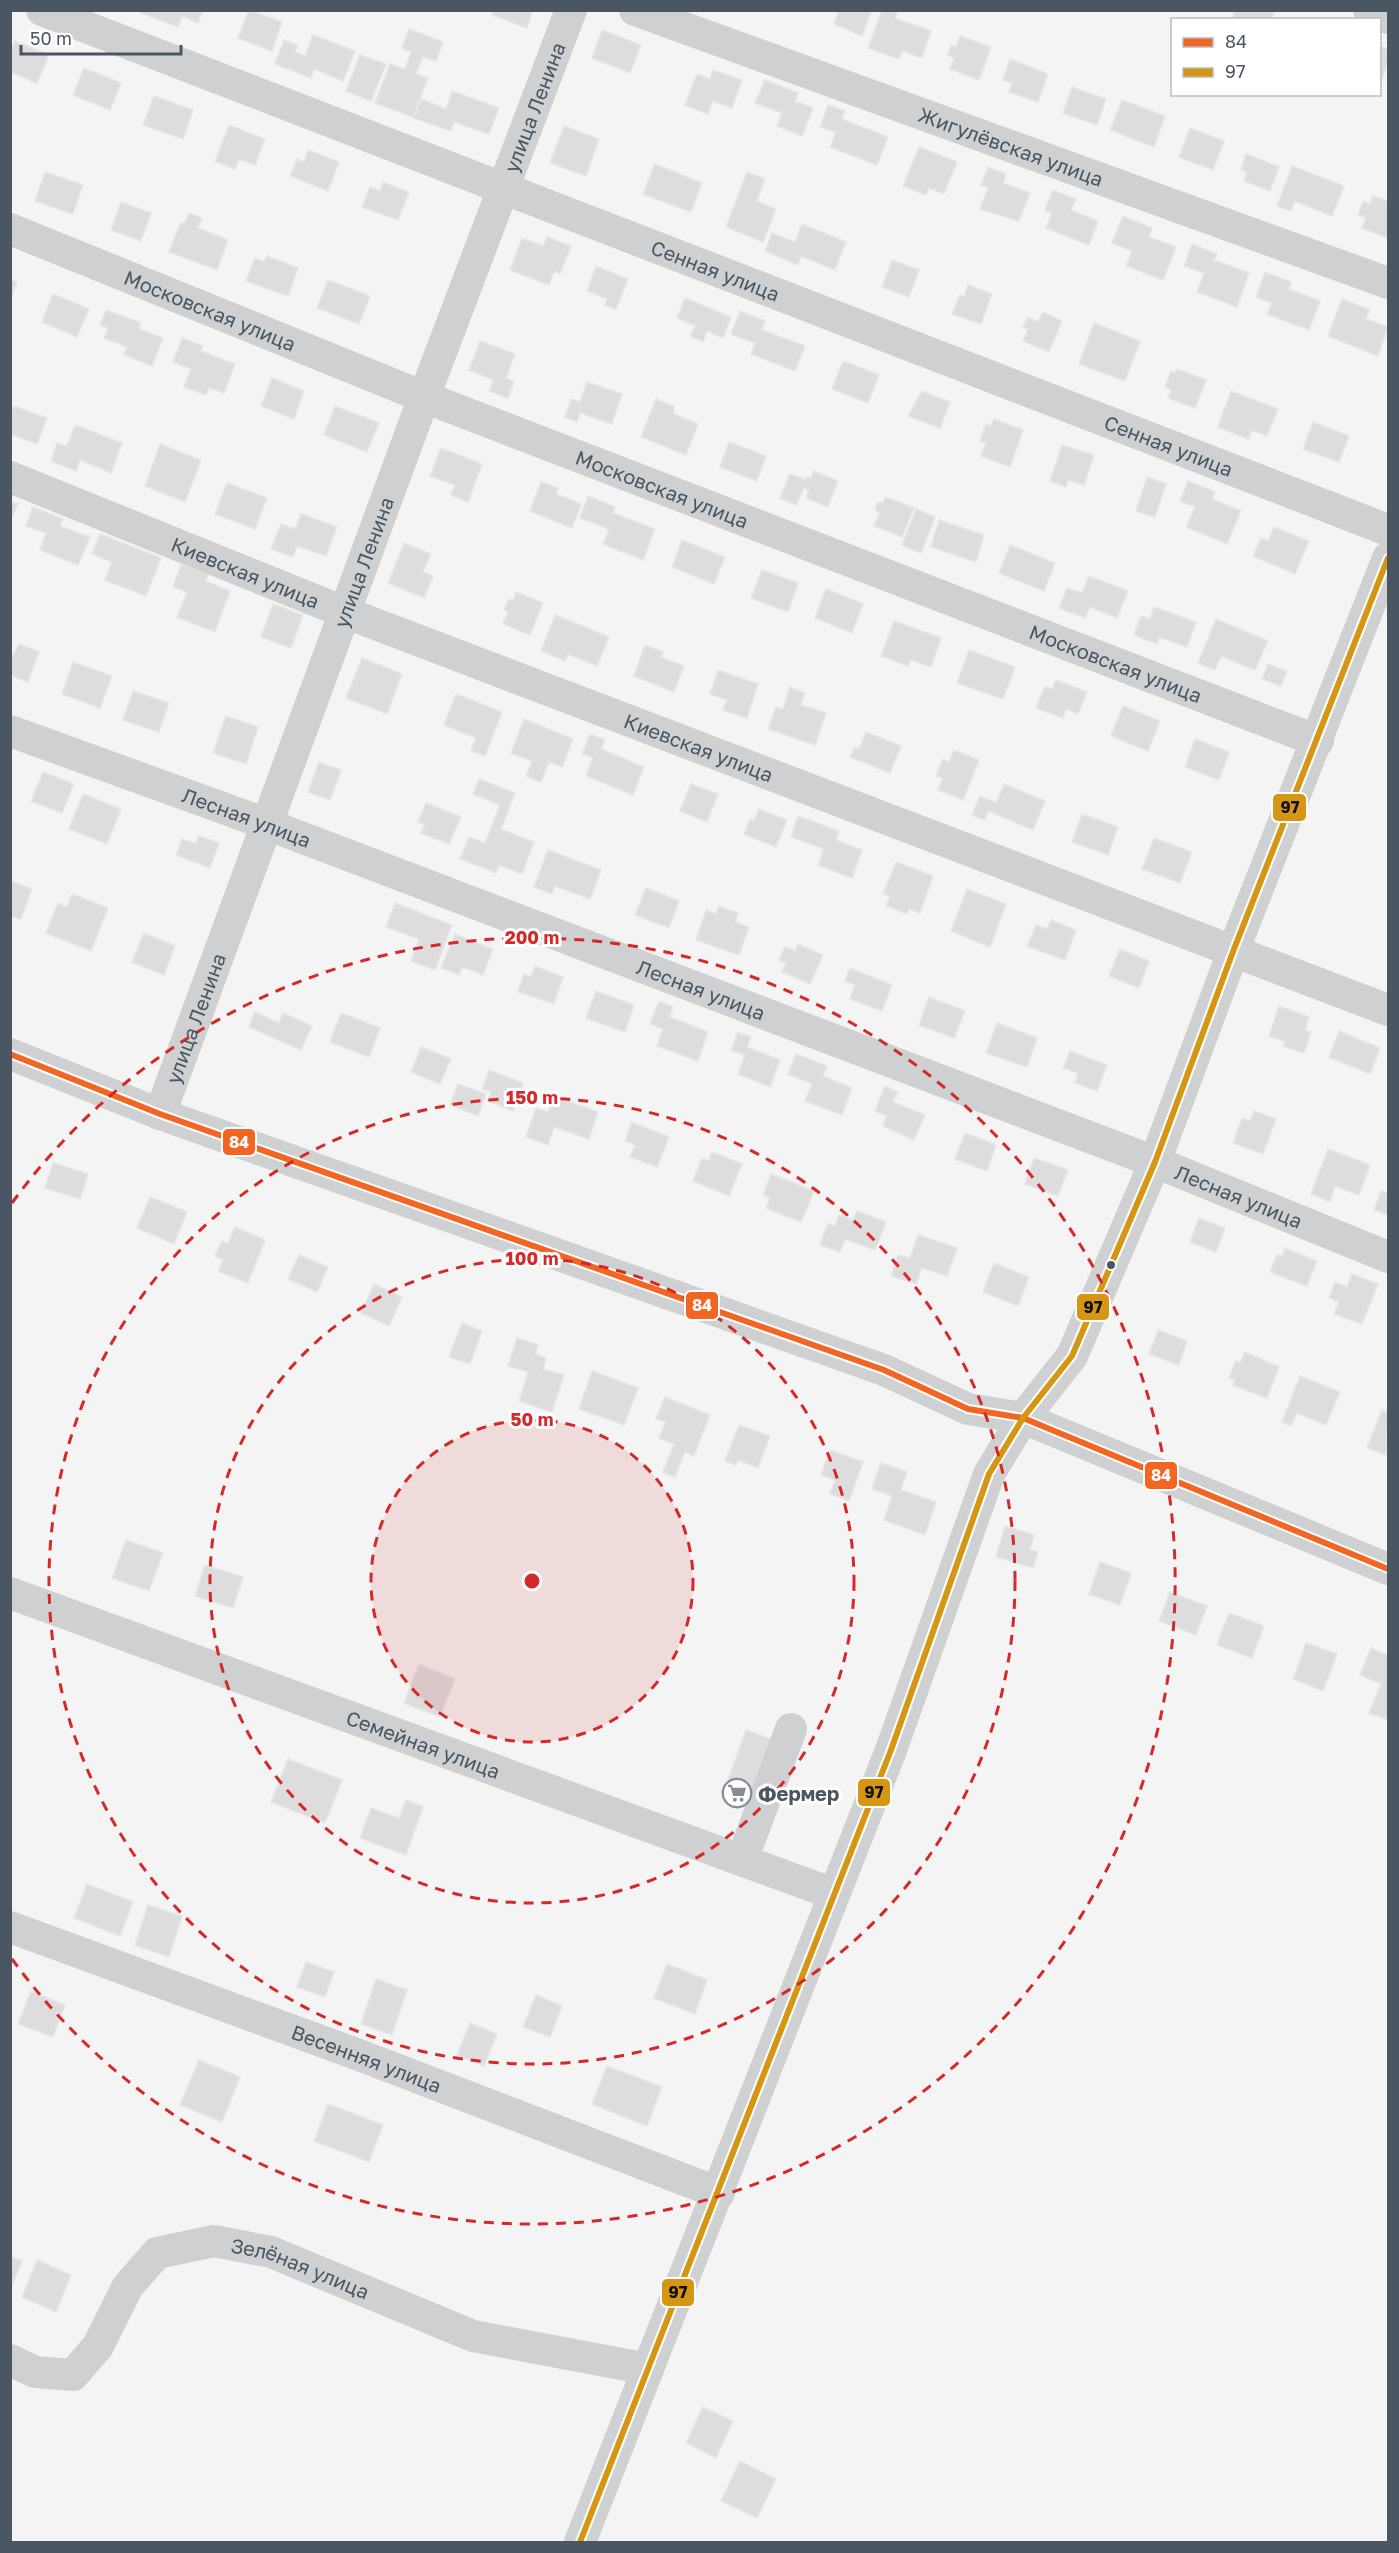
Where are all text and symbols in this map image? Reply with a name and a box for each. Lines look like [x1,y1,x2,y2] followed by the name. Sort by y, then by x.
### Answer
[21,18,182,56] scale bar
[1171,18,1381,96] legend
[30,27,72,49] text: 50 m
[1225,30,1247,52] text: 84
[498,39,570,176] street label: улица Ленина
[1225,60,1245,82] text: 97
[915,102,1107,191] street label: Жигулёвская улица
[648,234,783,306] street label: Сенная улица
[121,265,299,356] street label: Московская улица
[1101,410,1237,481] street label: Сенная улица
[572,445,752,533] street label: Московская улица
[328,494,398,631] street label: улица Ленина
[168,532,323,613] street label: Киевская улица
[1026,619,1206,707] street label: Московская улица
[621,708,777,787] street label: Киевская улица
[179,782,315,852] street label: Лесная улица
[1272,793,1307,822] line badge: 97
[1281,797,1300,817] text: 97
[505,926,559,948] text: 200 m
[160,950,230,1087] street label: улица Ленина
[634,954,769,1025] street label: Лесная улица
[506,1086,558,1108] text: 150 m
[222,1128,256,1156] line badge: 84
[229,1132,249,1152] text: 84
[1172,1160,1306,1233] street label: Лесная улица
[506,1247,558,1269] text: 100 m
[1105,1259,1117,1271] unlabelled marker
[685,1291,719,1320] line badge: 84
[1076,1293,1110,1321] line badge: 97
[692,1295,712,1315] text: 84
[1084,1297,1103,1317] text: 97
[511,1408,553,1430] text: 50 m
[1144,1461,1178,1490] line badge: 84
[1151,1465,1171,1485] text: 84
[522,1571,542,1591] centre of rings
[343,1705,503,1783] street label: Семейная улица
[721,1777,753,1809] supermarket icon: Фермер
[857,1778,891,1807] line badge: 97
[758,1781,839,1805] place label: Фермер
[865,1782,884,1802] text: 97
[288,2019,445,2098] street label: Весенняя улица
[229,2233,373,2304] street label: Зелёная улица
[661,2278,695,2307] line badge: 97
[669,2282,688,2302] text: 97

